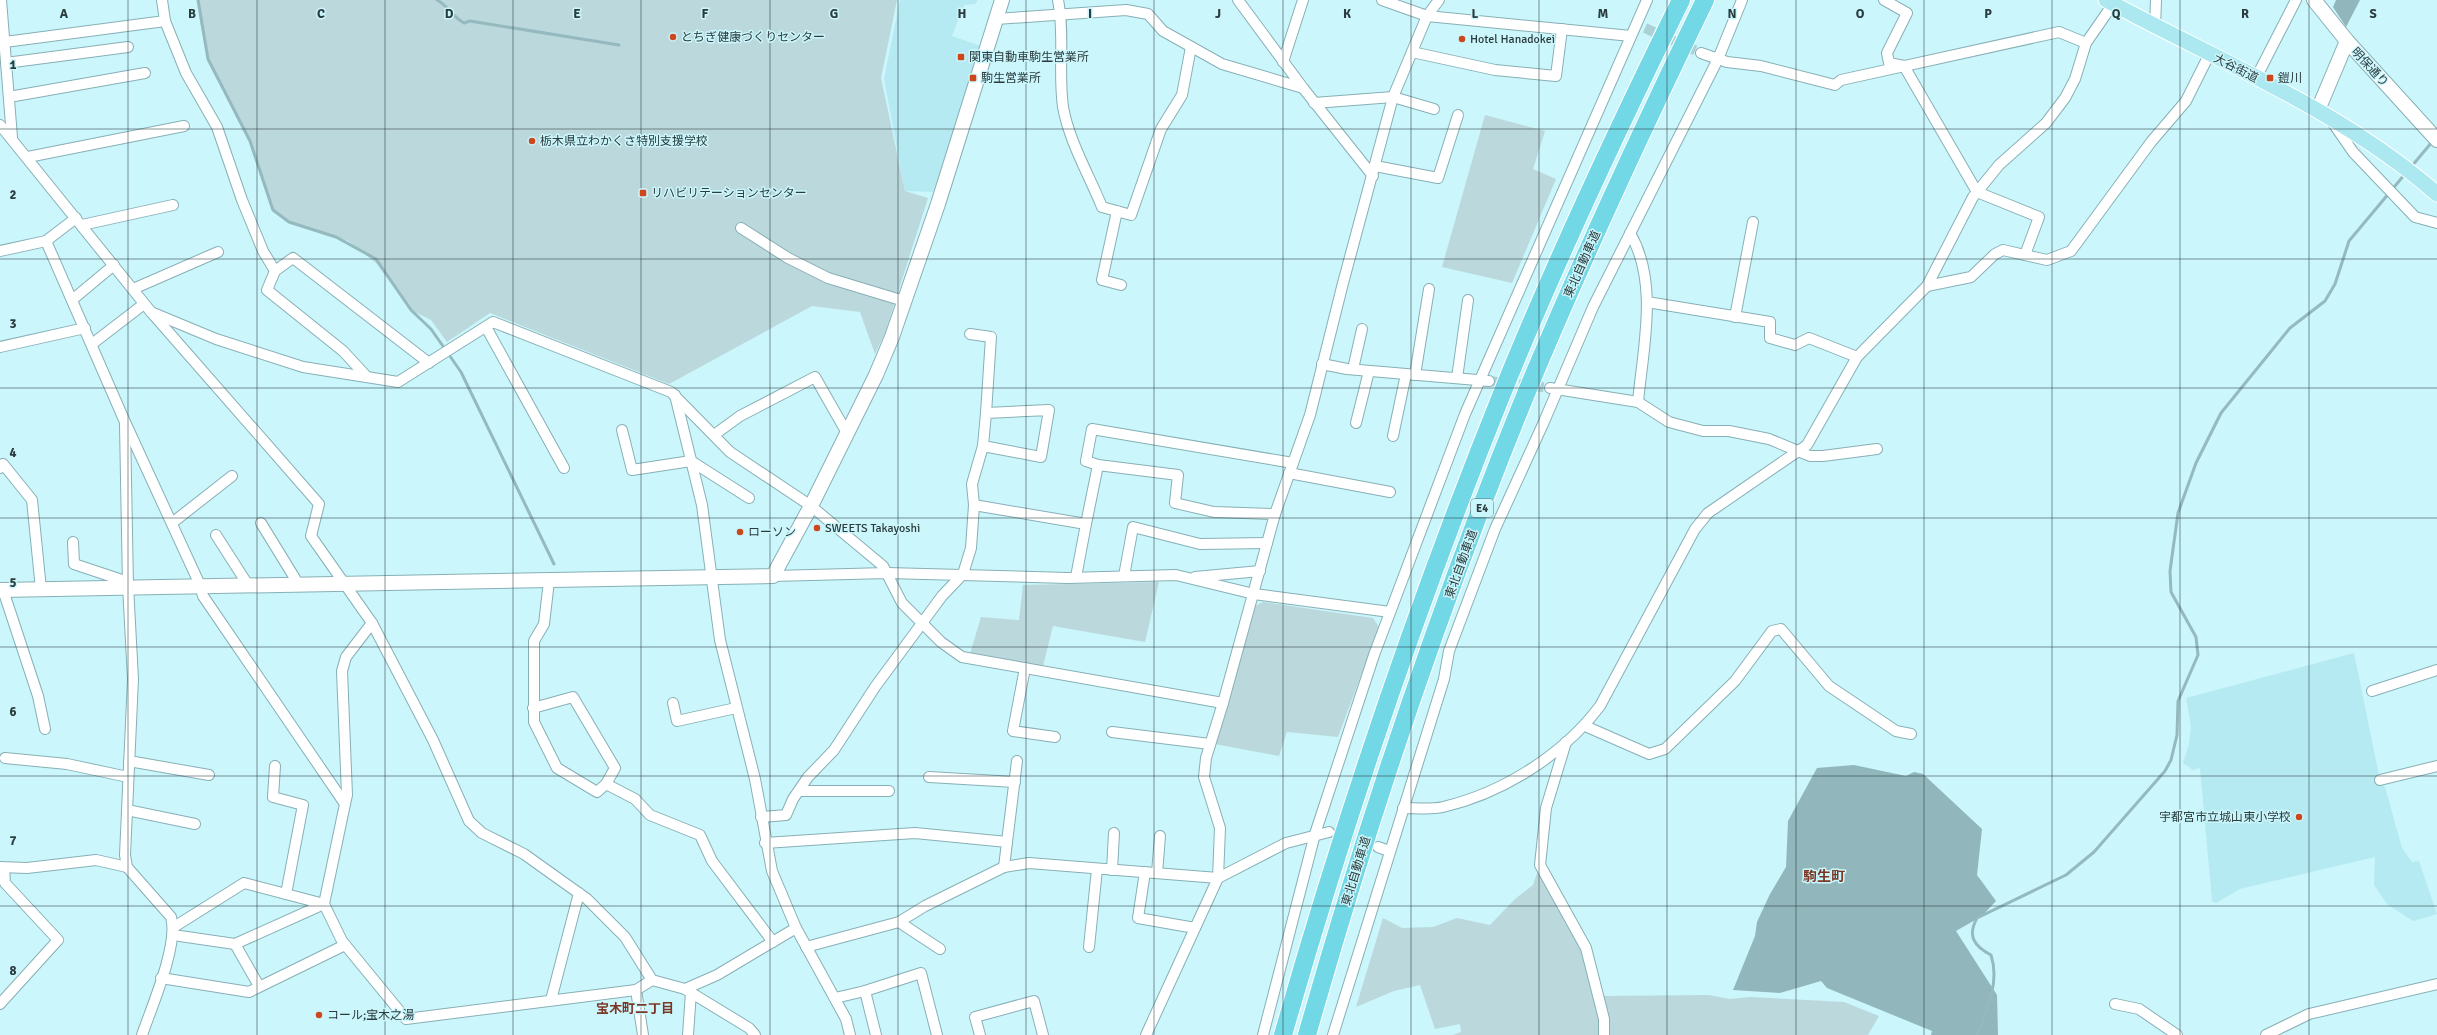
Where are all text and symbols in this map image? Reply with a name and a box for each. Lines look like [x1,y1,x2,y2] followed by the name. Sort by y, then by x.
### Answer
[60,6,69,22] text: A
[188,6,196,22] text: B
[317,6,325,22] text: C
[445,6,454,22] text: D
[573,6,581,22] text: E
[702,6,709,22] text: F
[830,6,838,22] text: G
[958,6,966,22] text: H
[1088,6,1092,22] text: I
[1215,6,1221,22] text: J
[1343,6,1351,22] text: K
[1472,6,1479,22] text: L
[1598,6,1609,22] text: M
[1727,6,1737,22] text: N
[1856,6,1865,22] text: O
[1984,6,1992,22] text: P
[2112,6,2121,22] text: Q
[2241,6,2249,22] text: R
[2369,6,2377,22] text: S
[681,30,825,45] place label: とちぎ健康づくりセンター
[668,32,678,42] marker: とちぎ健康づくりセンター
[1470,32,1555,47] place label: Hotel Hanadokei
[1457,34,1467,44] marker: Hotel Hanadokei
[2348,45,2391,90] street label: 明保通り
[969,50,1089,65] place label: 関東自動車駒生営業所
[2211,51,2261,86] street label: 大谷街道
[956,52,966,62] marker: 関東自動車駒生営業所
[9,57,17,73] text: 1
[981,71,1041,86] place label: 駒生営業所
[2278,71,2302,86] place label: 鎧川
[968,73,978,83] marker: 駒生営業所
[2265,73,2275,83] marker: 鎧川
[540,134,708,149] place label: 栃木県立わかくさ特別支援学校
[527,136,537,146] marker: 栃木県立わかくさ特別支援学校
[651,186,807,201] place label: リハビリテーションセンター
[9,187,17,203] text: 2
[638,188,648,198] marker: リハビリテーションセンター
[1561,228,1604,300] street label: 東北自動車道
[9,316,17,332] text: 3
[9,445,17,461] text: 4
[1471,499,1493,517] road number: E4
[825,521,920,536] place label: SWEETS Takayoshi
[812,523,822,533] marker: SWEETS Takayoshi
[748,525,796,540] place label: ローソン
[735,527,745,537] marker: ローソン
[1442,528,1481,601] street label: 東北自動車道
[9,575,17,591] text: 5
[9,704,17,720] text: 6
[2159,810,2291,825] place label: 宇都宮市立城山東小学校
[2294,812,2304,822] marker: 宇都宮市立城山東小学校
[9,833,17,849] text: 7
[1339,835,1374,908] street label: 東北自動車道
[1803,868,1845,885] district label: 駒生町
[9,963,17,979] text: 8
[596,1001,674,1017] district label: 宝木町二丁目
[327,1008,414,1023] place label: コール;宝木之湯
[314,1010,324,1020] marker: コール;宝木之湯

